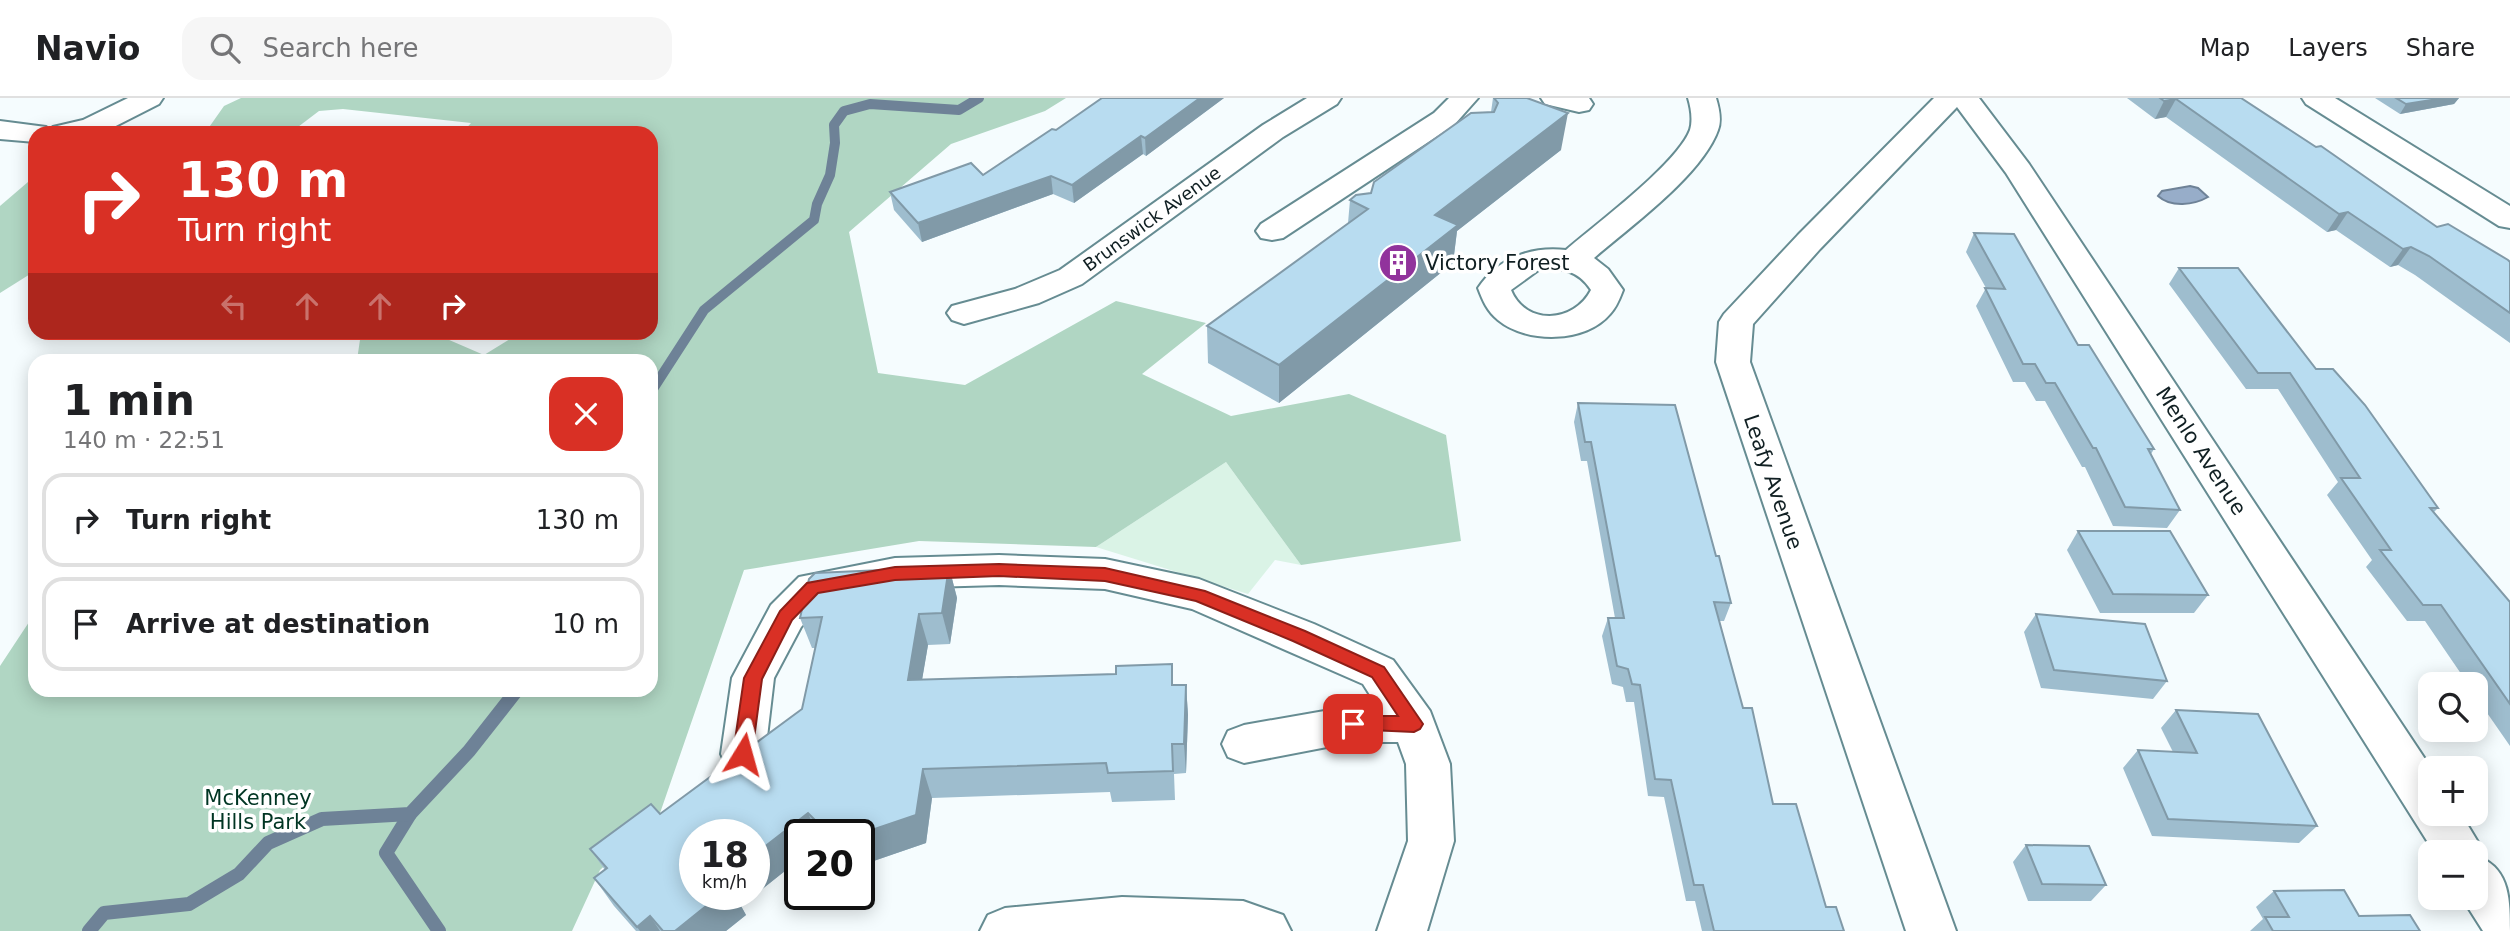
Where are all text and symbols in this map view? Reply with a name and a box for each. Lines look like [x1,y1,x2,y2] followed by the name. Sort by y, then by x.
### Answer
[182,17,672,80] search box
[35,29,140,68] text: Navio
[206,29,244,67] icon: search
[262,33,419,63] text: Search here
[2200,34,2250,62] text: Map
[2288,34,2368,62] text: Layers
[2406,34,2475,62] text: Share
[178,152,348,209] text: 130 m
[63,154,154,245] icon: right
[1079,162,1224,275] street label: Brunswick Avenue
[178,211,331,249] text: Turn right
[1377,242,1419,284] building icon: Victory Forest
[1425,251,1570,275] place label: Victory Forest
[215,287,253,325] icon: left
[288,287,326,325] icon: ahead
[361,287,399,325] icon: ahead
[434,287,472,325] icon: right
[63,376,195,425] text: 1 min
[549,377,623,451] button: close
[2151,383,2251,519] street label: Menlo Avenue
[1739,411,1807,553] street label: Leafy Avenue
[63,427,225,453] text: 140 m · 22:51
[67,501,105,539] icon: right
[126,505,271,535] text: Turn right
[536,505,619,535] text: 130 m
[67,605,105,643] icon: arrive
[126,609,430,639] text: Arrive at destination
[552,609,619,639] text: 10 m
[2418,672,2488,910] map controls
[2418,672,2488,742] button: search
[1323,694,1383,754] pin
[1334,705,1372,743] icon: arrive
[706,717,780,791] position arrow
[2418,756,2488,826] button: +
[204,786,312,834] park label: McKenney Hills Park
[784,819,875,910] speed limit sign: 20
[700,835,749,875] text: 18
[2418,840,2488,910] button: −
[702,871,747,892] text: km/h

